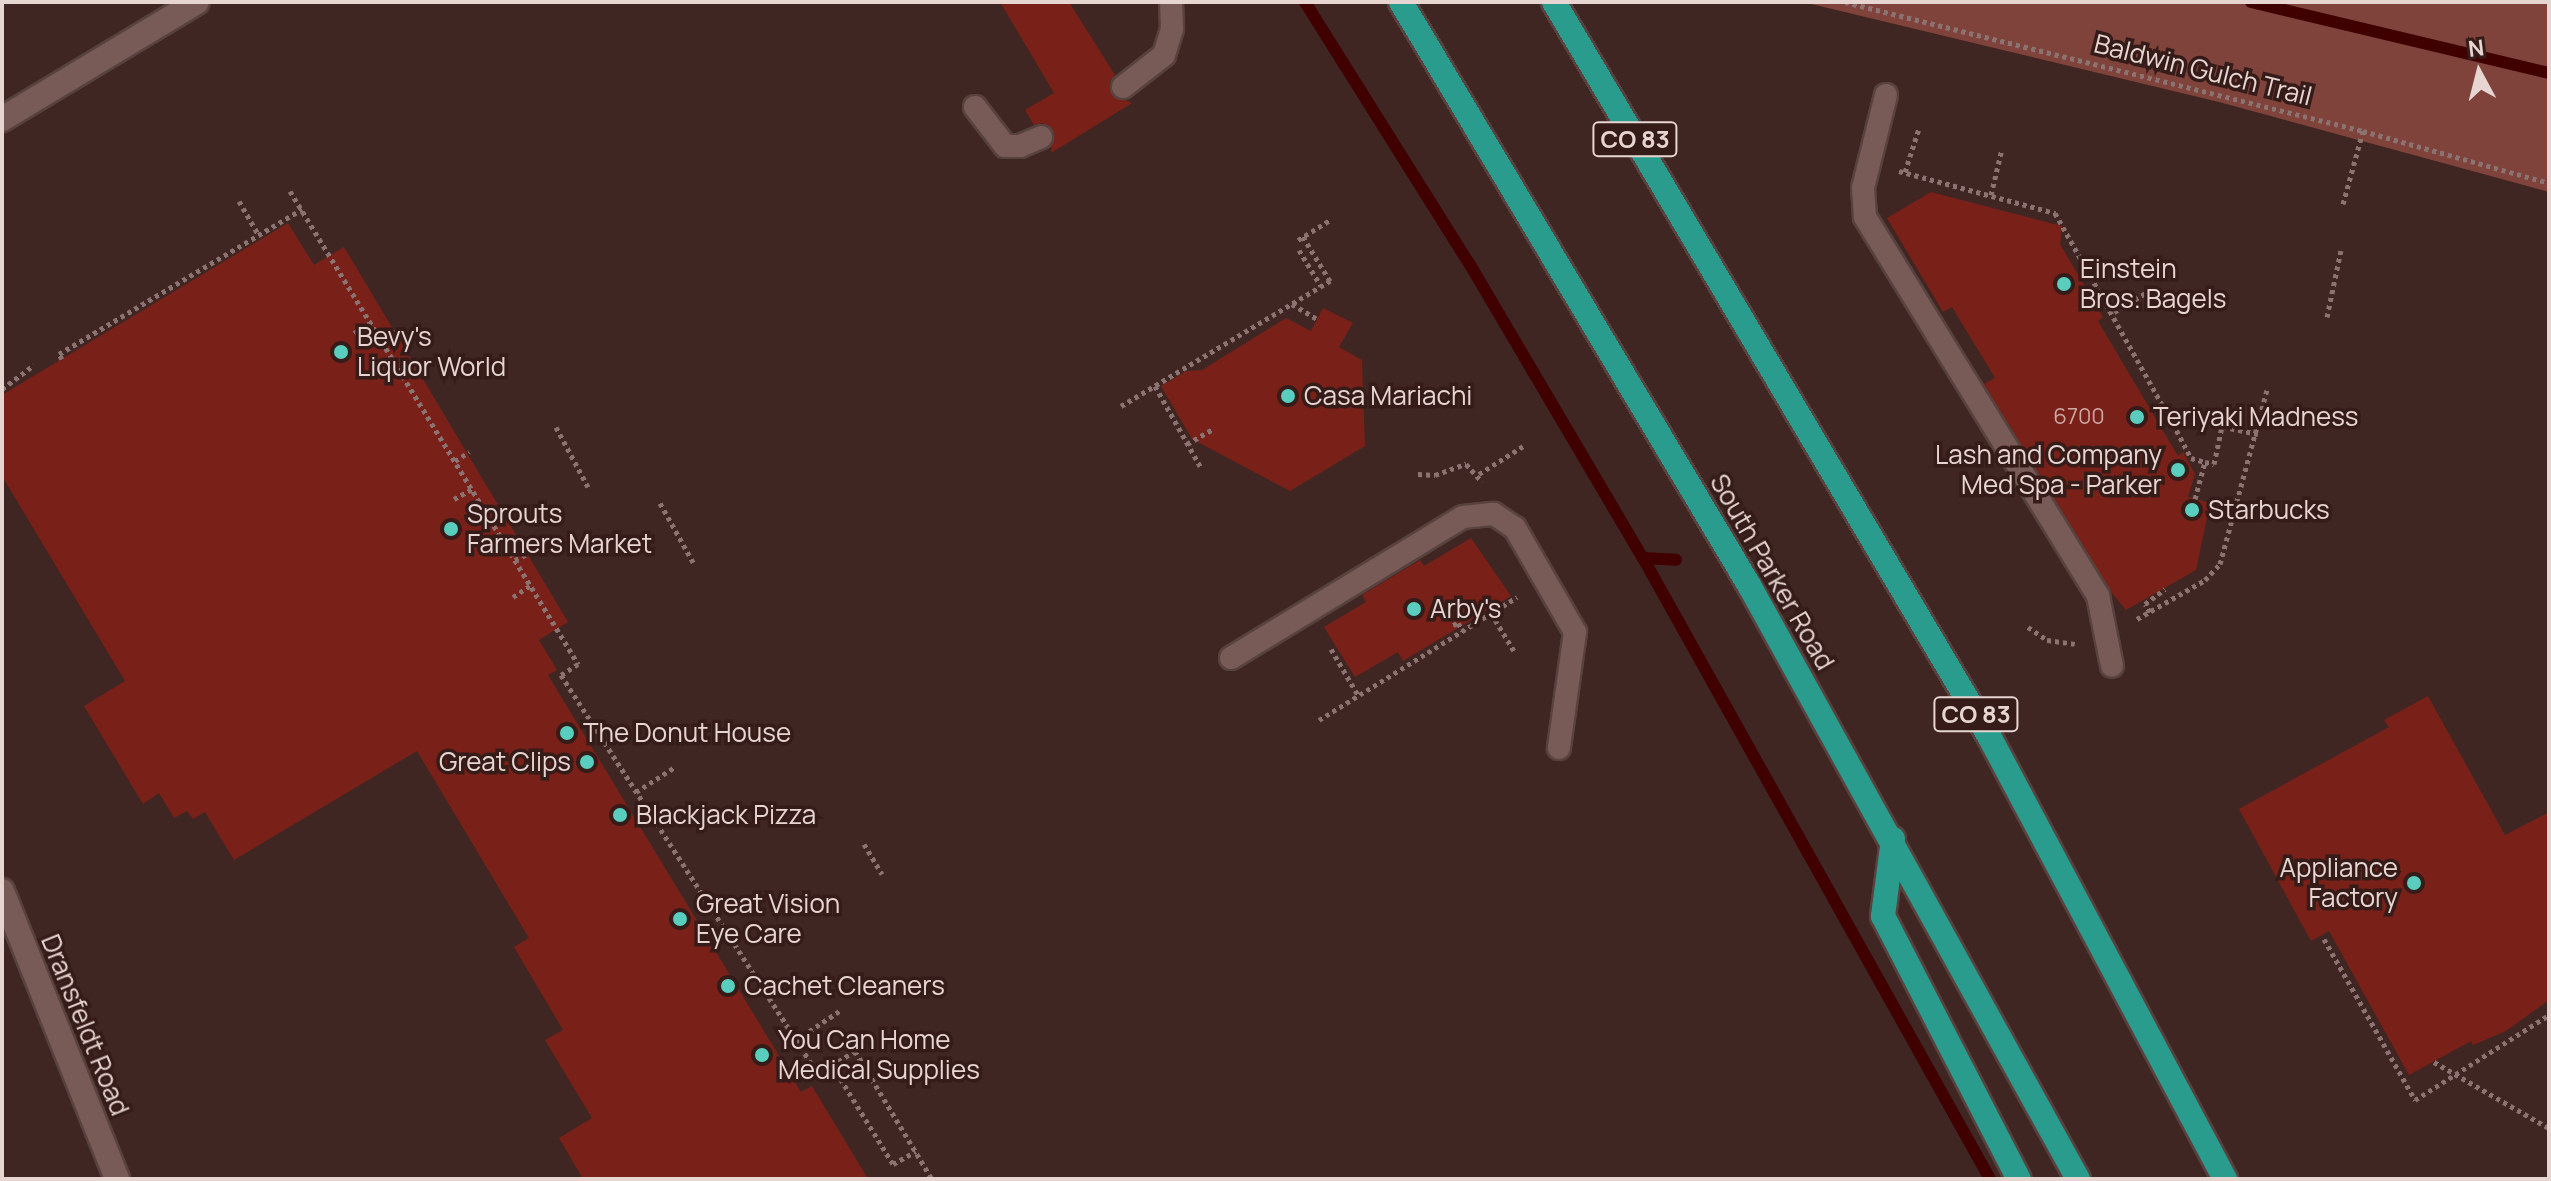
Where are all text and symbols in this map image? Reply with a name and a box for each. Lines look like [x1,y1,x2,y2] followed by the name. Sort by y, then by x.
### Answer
[2091,28,2315,112] street label: Baldwin Gulch Trail
[2439,32,2519,112] north arrow
[2466,32,2486,64] text: N
[1591,119,1679,159] road number: CO 83
[2080,253,2226,314] place label: Einstein Bros. Bagels
[2055,275,2073,293] marker: Einstein Bros. Bagels
[357,321,506,382] place label: Bevy's Liquor World
[332,343,350,361] marker: Bevy's Liquor World
[1304,380,1472,412] place label: Casa Mariachi
[1279,387,1297,405] marker: Casa Mariachi
[2153,401,2358,433] place label: Teriyaki Madness
[2053,404,2105,430] house number: 6700
[2128,408,2146,426] marker: Teriyaki Madness
[1935,439,2162,500] place label: Lash and Company Med Spa - Parker
[2169,461,2187,479] marker: Lash and Company Med Spa - Parker
[1703,469,1841,675] street label: South Parker Road
[2208,494,2330,526] place label: Starbucks
[467,498,652,560] place label: Sprouts Farmers Market
[2183,501,2201,519] marker: Starbucks
[442,520,460,538] marker: Sprouts Farmers Market
[1430,593,1501,625] place label: Arby's
[1405,600,1423,618] marker: Arby's
[1932,694,2020,734] road number: CO 83
[583,717,791,749] place label: The Donut House
[558,724,576,742] marker: The Donut House
[439,746,571,778] place label: Great Clips
[578,753,596,771] marker: Great Clips
[636,799,816,831] place label: Blackjack Pizza
[611,806,629,824] marker: Blackjack Pizza
[2280,852,2398,914] place label: Appliance Factory
[2405,874,2423,892] marker: Appliance Factory
[696,888,840,950] place label: Great Vision Eye Care
[671,910,689,928] marker: Great Vision Eye Care
[34,930,136,1120] street label: Dransfeldt Road
[744,970,945,1002] place label: Cachet Cleaners
[719,977,737,995] marker: Cachet Cleaners
[778,1024,980,1086] place label: You Can Home Medical Supplies
[753,1046,771,1064] marker: You Can Home Medical Supplies

